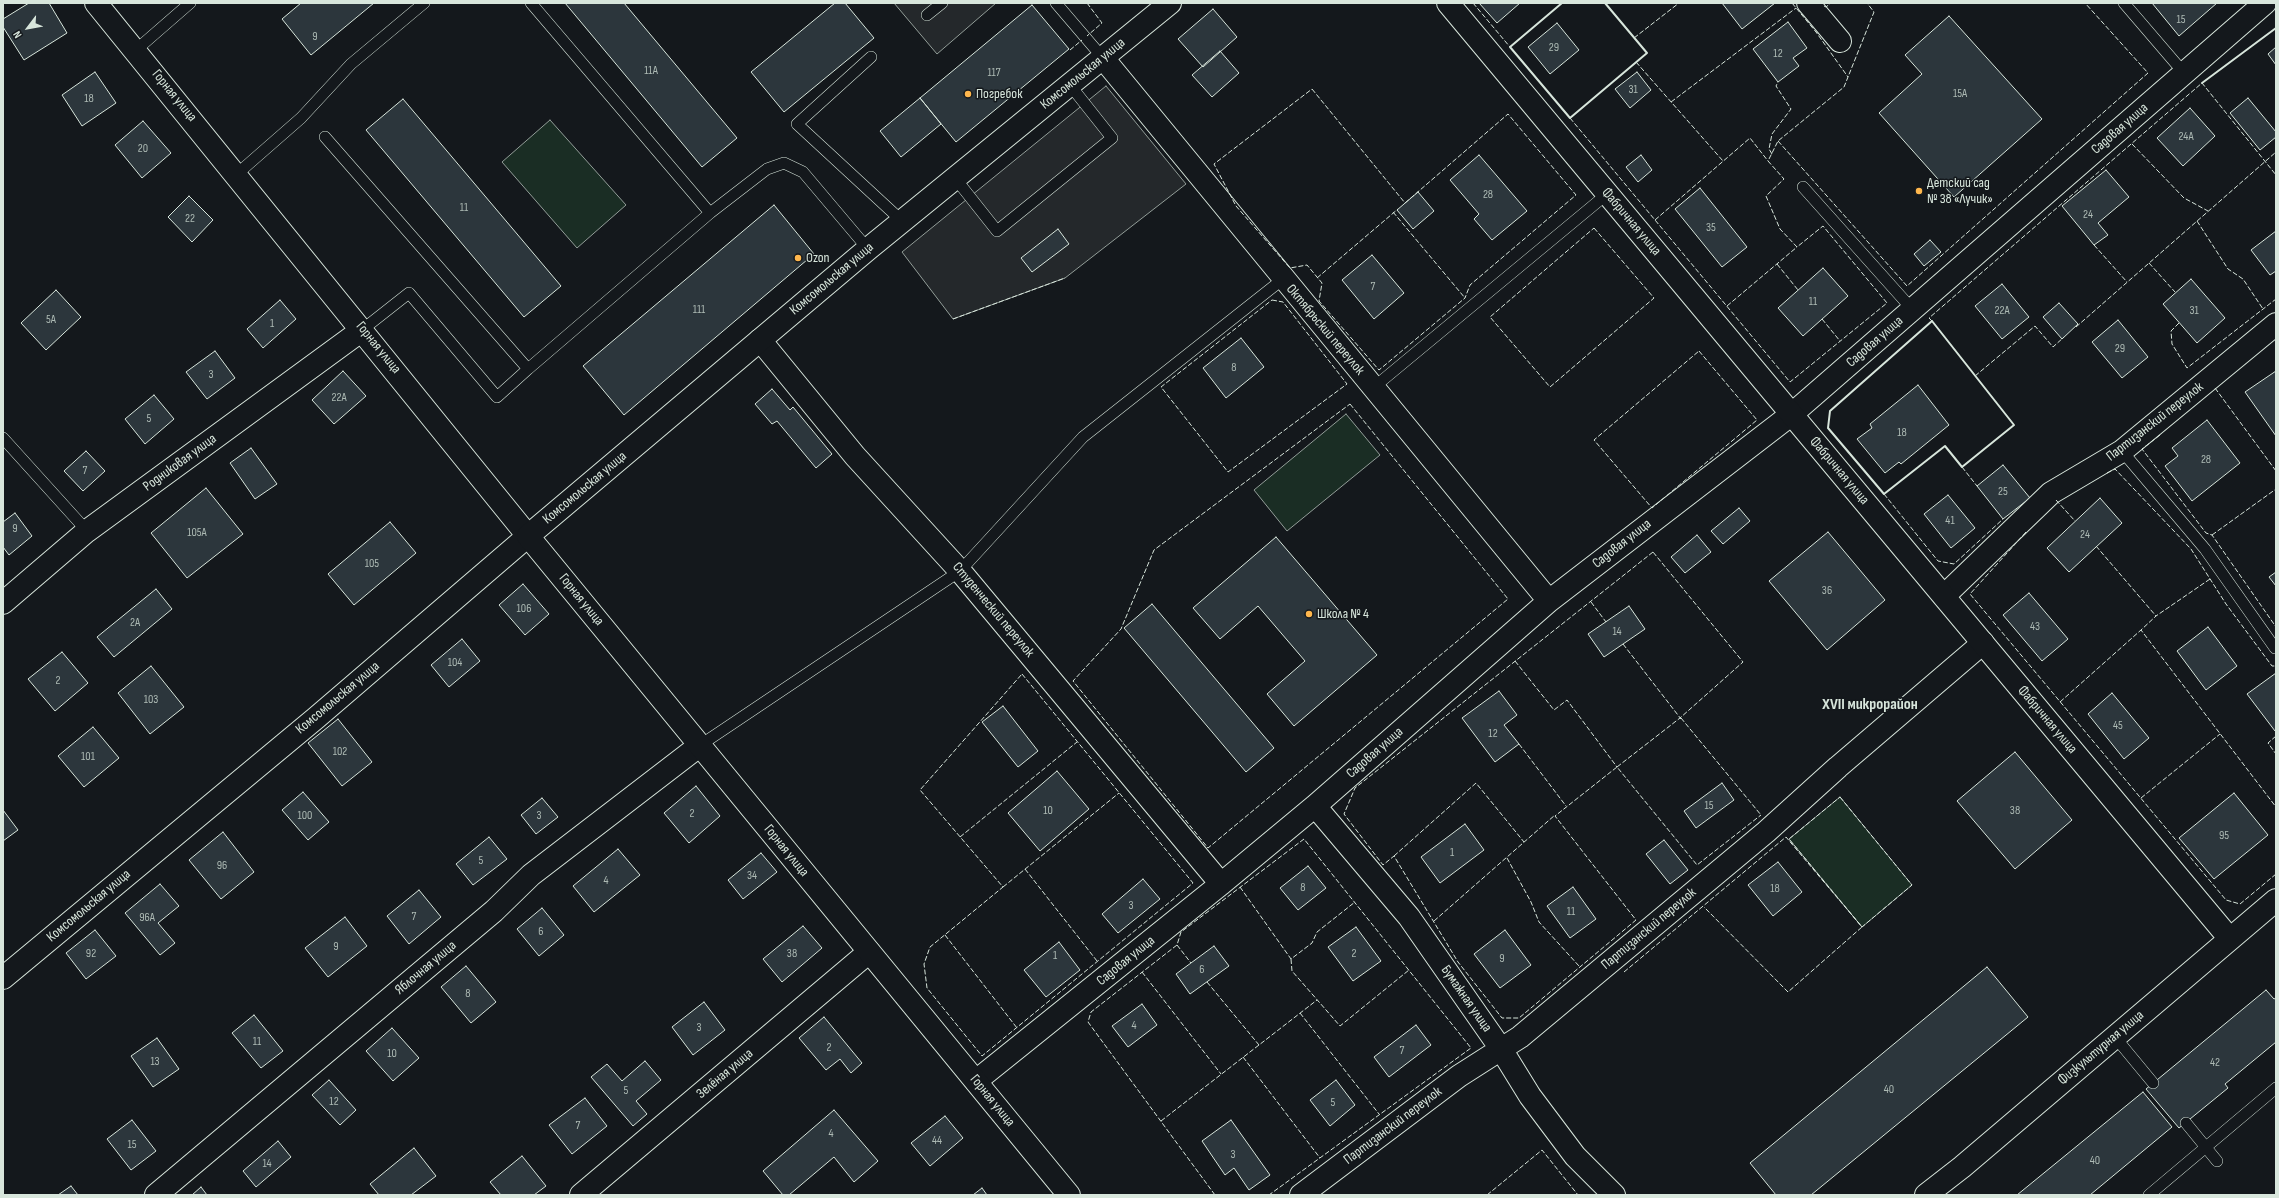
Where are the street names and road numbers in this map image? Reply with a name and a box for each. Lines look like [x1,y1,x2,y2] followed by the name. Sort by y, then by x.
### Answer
[1037,35,1129,113] street label: Комсомольская улица
[148,67,200,125] street label: Горная улица
[2088,100,2152,158] street label: Садовая улица
[1598,185,1664,259] street label: Фабричная улица
[787,239,877,319] street label: Комсомольская улица
[1282,281,1368,379] street label: Октябрьский переулок
[1843,313,1907,371] street label: Садовая улица
[352,319,404,377] street label: Горная улица
[2103,379,2207,465] street label: Партизанский переулок
[140,431,220,495] street label: Родниковая улица
[1806,434,1872,508] street label: Фабричная улица
[540,448,630,528] street label: Комсомольская улица
[1589,516,1655,572] street label: Садовая улица
[948,559,1038,661] street label: Студенческий переулок
[555,571,607,629] street label: Горная улица
[293,658,383,738] street label: Комсомольская улица
[2014,683,2080,757] street label: Фабричная улица
[1343,724,1407,782] street label: Садовая улица
[760,822,812,880] street label: Горная улица
[44,866,134,946] street label: Комсомольская улица
[1598,884,1700,974] street label: Партизанский переулок
[1094,933,1158,989] street label: Садовая улица
[392,938,460,998] street label: Яблочная улица
[1437,962,1495,1036] street label: Бумажная улица
[2055,1007,2147,1089] street label: Физкультурная улица
[693,1046,757,1102] street label: Зелёная улица
[966,1072,1018,1130] street label: Горная улица
[1341,1084,1445,1168] street label: Партизанский переулок

